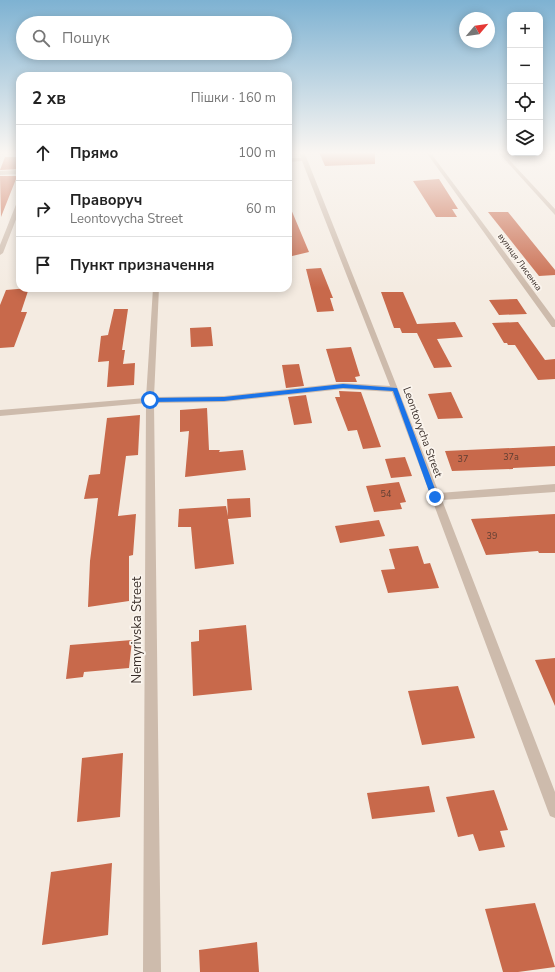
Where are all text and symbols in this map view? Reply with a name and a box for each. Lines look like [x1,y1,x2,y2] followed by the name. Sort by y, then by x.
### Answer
[459,12,495,48] north arrow
[507,12,543,156] map controls
[507,12,543,48] button: +
[16,16,292,60] search box
[30,27,52,49] icon: search
[62,28,110,48] text: Пошук
[507,48,543,84] button: −
[507,84,543,120] button: locate
[32,87,66,110] text: 2 хв
[191,89,276,107] text: Пішки · 160 m
[507,120,543,156] button: layers
[32,142,54,164] icon: ahead
[70,143,118,163] text: Прямо
[238,144,276,162] text: 100 m
[70,190,142,210] text: Праворуч
[32,198,54,220] icon: right
[246,200,276,218] text: 60 m
[70,210,183,228] text: Leontovycha Street
[495,231,545,293] street label: вулиця Лисенка
[32,254,54,276] icon: arrive
[70,255,215,275] text: Пункт призначення
[399,385,446,480] street label: Leontovycha Street
[141,391,159,409] route start
[503,451,519,463] house number: 37а
[458,453,468,465] house number: 37
[381,488,392,500] house number: 54
[426,488,444,506] route end
[487,530,497,542] house number: 39
[128,576,146,683] street label: Nemyrivska Street

